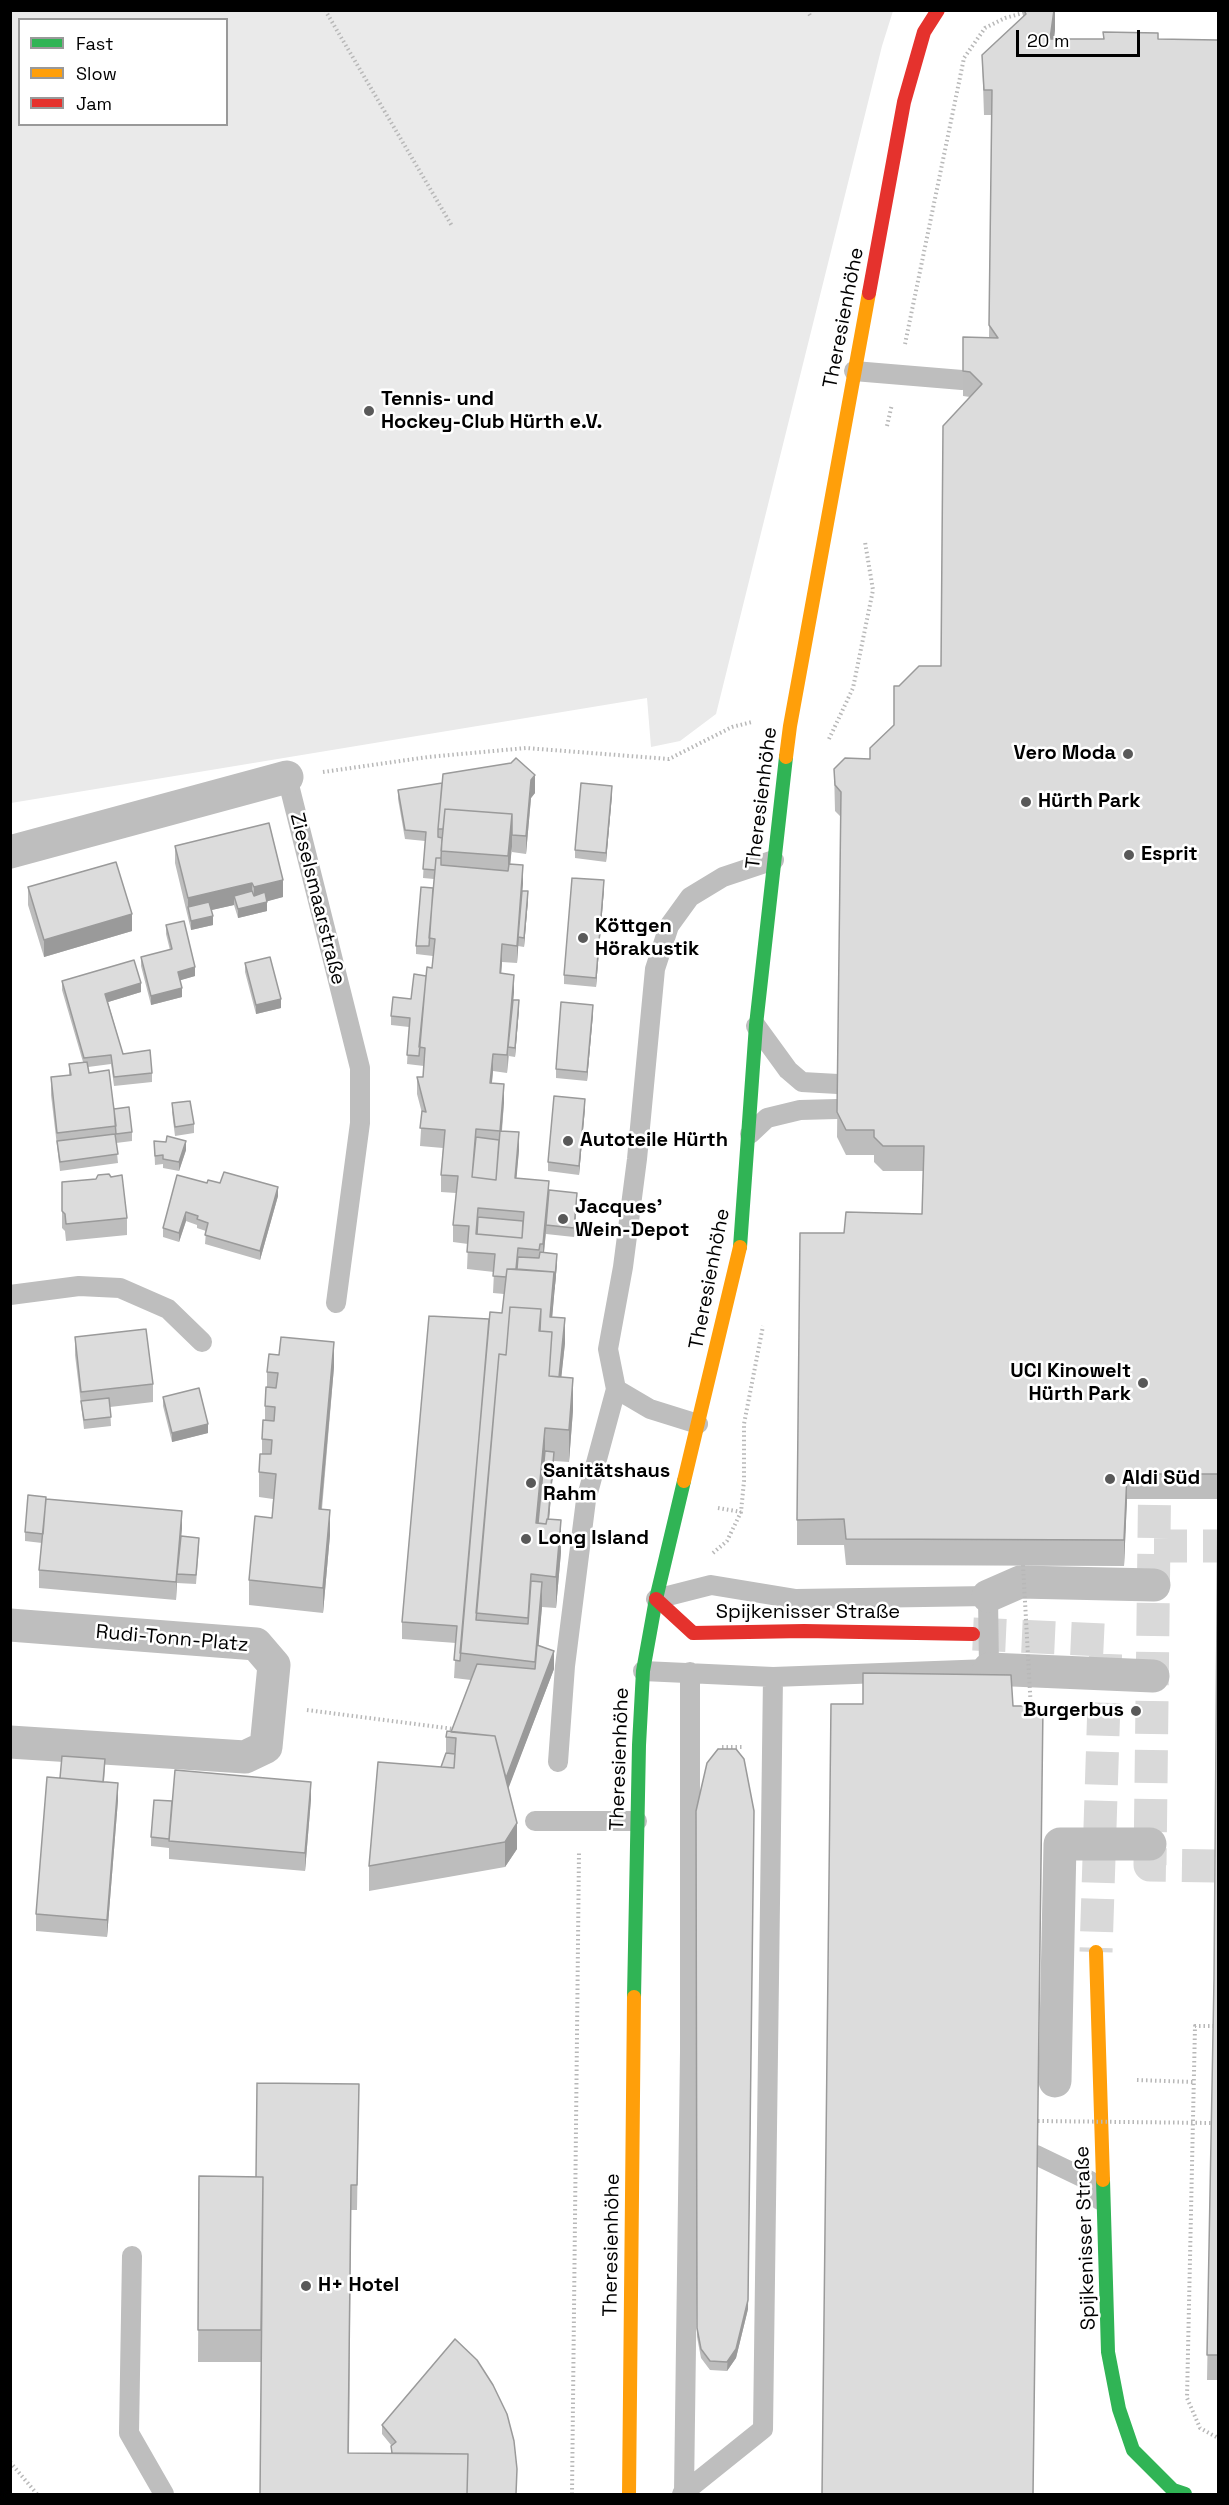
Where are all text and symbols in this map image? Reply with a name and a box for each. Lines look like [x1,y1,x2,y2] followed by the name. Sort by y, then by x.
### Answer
[18,18,228,126] legend
[1019,18,1144,56] scale bar
[1027,29,1070,52] text: 20 m
[76,32,113,55] text: Fast
[76,62,117,85] text: Slow
[76,92,112,115] text: Jam
[819,245,869,391] street label: Theresienhöhe
[381,388,603,435] place label: Tennis- und Hockey-Club Hürth e.V.
[362,404,376,418] marker: Tennis- und Hockey-Club Hürth e.V.
[741,726,783,870] street label: Theresienhöhe
[1014,742,1116,766] place label: Vero Moda
[1121,747,1135,761] marker: Vero Moda
[1038,790,1141,814] place label: Hürth Park
[1019,795,1033,809] marker: Hürth Park
[284,811,350,987] street label: Zieselsmaarstraße
[1141,843,1198,867] place label: Esprit
[1122,848,1136,862] marker: Esprit
[595,915,699,962] place label: Köttgen Hörakustik
[576,931,590,945] marker: Köttgen Hörakustik
[580,1129,728,1153] place label: Autoteile Hürth
[561,1134,575,1148] marker: Autoteile Hürth
[575,1196,689,1243] place label: Jacques' Wein-Depot
[685,1206,735,1352] street label: Theresienhöhe
[556,1212,570,1226] marker: Jacques' Wein-Depot
[1010,1360,1131,1407] place label: UCI Kinowelt Hürth Park
[1136,1376,1150,1390] marker: UCI Kinowelt Hürth Park
[543,1460,670,1507] place label: Sanitätshaus Rahm
[1122,1467,1200,1491] place label: Aldi Süd
[1103,1472,1117,1486] marker: Aldi Süd
[524,1476,538,1490] marker: Sanitätshaus Rahm
[538,1527,649,1551] place label: Long Island
[519,1532,533,1546] marker: Long Island
[716,1601,900,1625] street label: Spijkenisser Straße
[95,1620,249,1658] street label: Rudi-Tonn-Platz
[606,1687,634,1831] street label: Theresienhöhe
[1023,1699,1124,1723] place label: Burgerbus
[1129,1704,1143,1718] marker: Burgerbus
[1071,2145,1101,2331] street label: Spijkenisser Straße
[599,2173,625,2317] street label: Theresienhöhe
[318,2274,399,2298] place label: H+ Hotel
[299,2279,313,2293] marker: H+ Hotel

